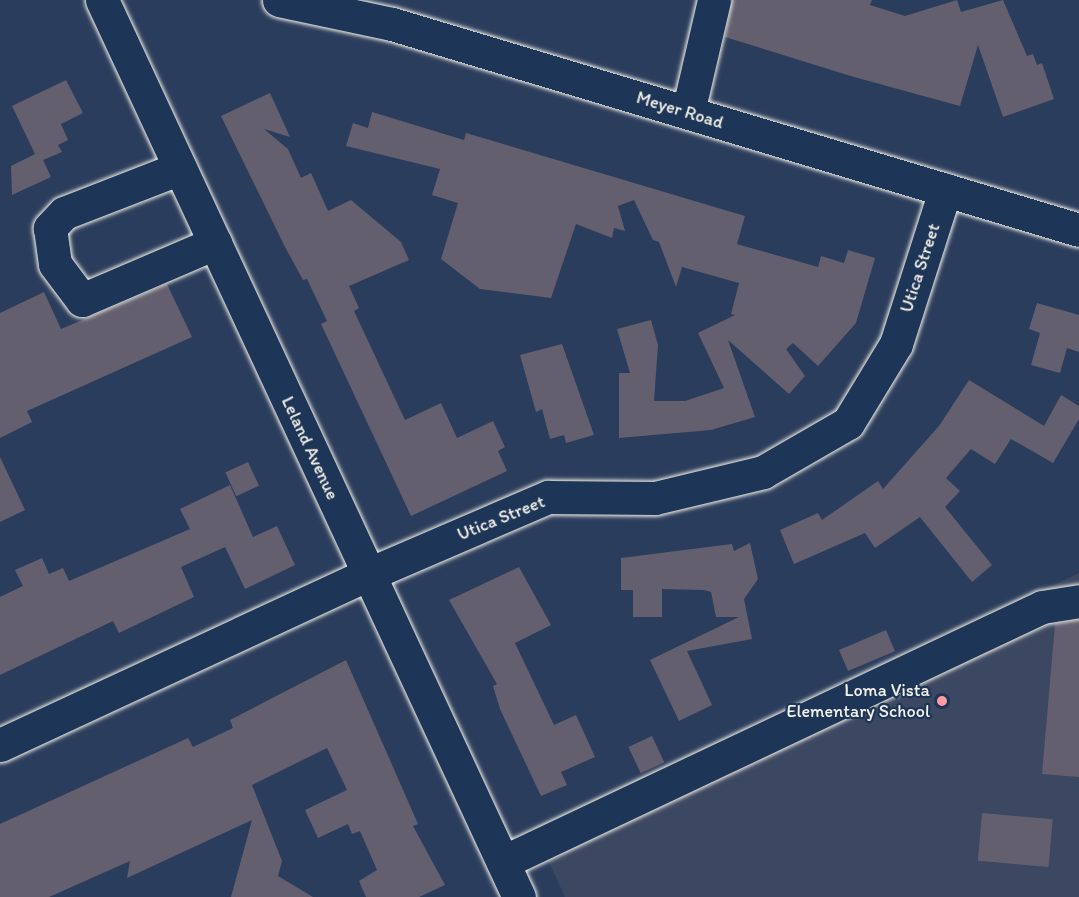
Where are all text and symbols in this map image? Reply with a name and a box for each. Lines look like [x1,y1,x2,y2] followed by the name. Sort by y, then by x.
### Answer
[634,87,726,133] street label: Meyer Road
[896,221,944,315] street label: Utica Street
[277,393,343,503] street label: Leland Avenue
[454,491,548,545] street label: Utica Street
[786,680,930,722] place label: Loma Vista Elementary School
[935,694,949,708] marker: Loma Vista Elementary School

